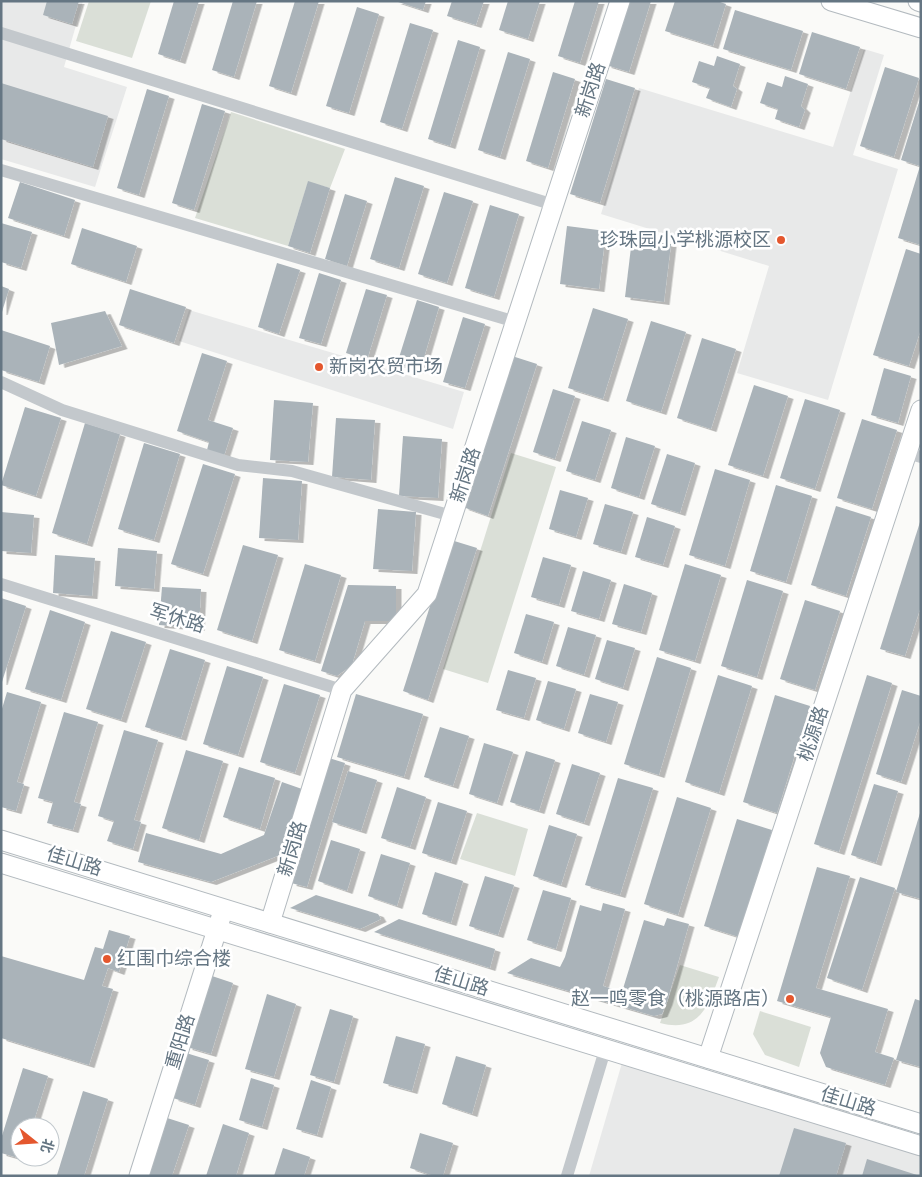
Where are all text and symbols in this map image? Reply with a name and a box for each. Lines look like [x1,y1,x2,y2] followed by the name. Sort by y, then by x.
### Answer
[571,59,611,121] street label: 新岗路
[600,229,771,252] place label: 珍珠园小学桃源校区
[775,234,787,246] marker: 珍珠园小学桃源校区
[329,356,443,379] place label: 新岗农贸市场
[313,361,325,373] marker: 新岗农贸市场
[446,444,486,506] street label: 新岗路
[146,600,208,638] street label: 军休路
[794,703,834,765] street label: 桃源路
[274,818,312,880] street label: 新岗路
[43,843,105,881] street label: 佳山路
[117,948,231,971] place label: 红围巾综合楼
[101,953,113,965] marker: 红围巾综合楼
[430,963,492,1001] street label: 佳山路
[571,988,780,1011] place label: 赵一鸣零食（桃源路店）
[784,993,796,1005] marker: 赵一鸣零食（桃源路店）
[162,1011,200,1073] street label: 重阳路
[817,1083,879,1121] street label: 佳山路
[10,1117,60,1167] north arrow
[37,1136,57,1155] text: 北

